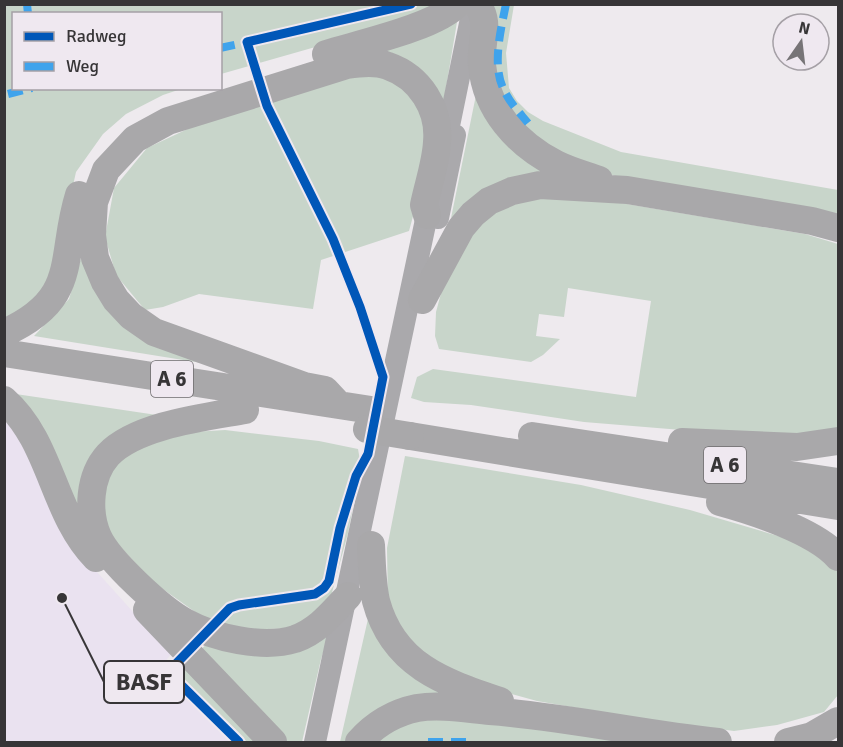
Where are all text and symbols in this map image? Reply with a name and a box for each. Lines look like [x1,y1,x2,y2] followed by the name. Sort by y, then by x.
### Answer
[12,12,222,90] legend
[771,12,831,72] north arrow
[797,17,812,39] text: N
[66,25,127,47] text: Radweg
[66,55,99,77] text: Weg
[151,361,193,397] road number: A 6
[704,447,746,483] road number: A 6
[104,661,184,703] callout: BASF
[116,667,172,697] text: BASF

